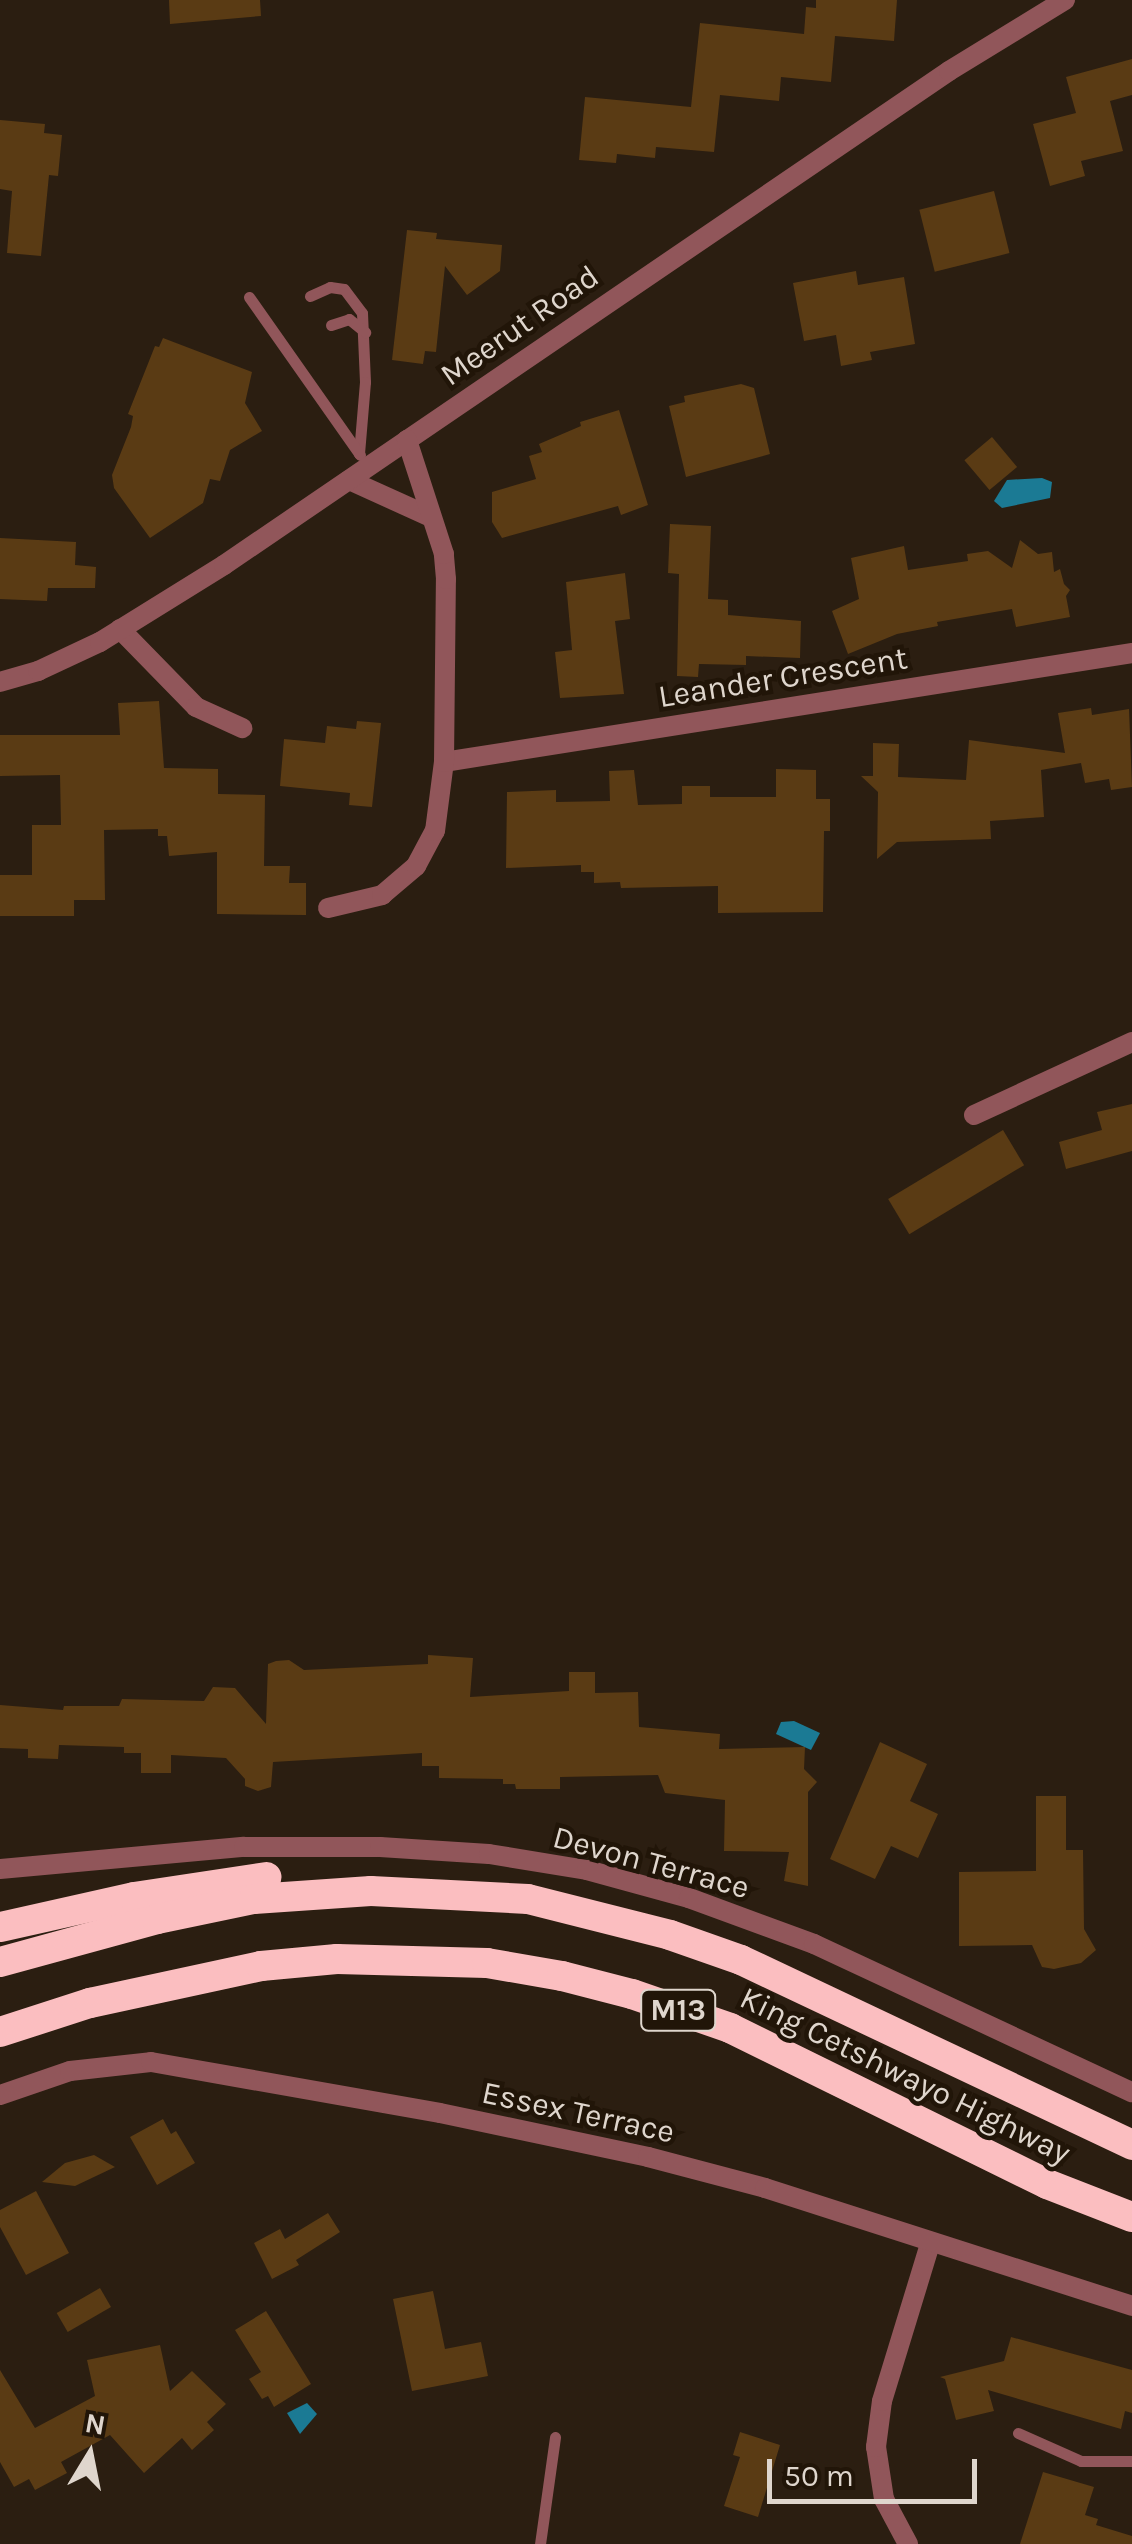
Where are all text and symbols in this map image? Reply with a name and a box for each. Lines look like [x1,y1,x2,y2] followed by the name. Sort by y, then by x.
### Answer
[434,257,606,395] street label: Meerut Road
[656,639,910,717] street label: Leander Crescent
[549,1818,753,1908] street label: Devon Terrace
[733,1979,1077,2173] street label: King Cetshwayo Highway
[638,1985,718,2035] road number: M13
[478,2074,678,2152] street label: Essex Terrace
[40,2404,140,2504] north arrow
[83,2406,108,2442] text: N
[772,2439,982,2501] scale bar
[784,2458,854,2494] text: 50 m

